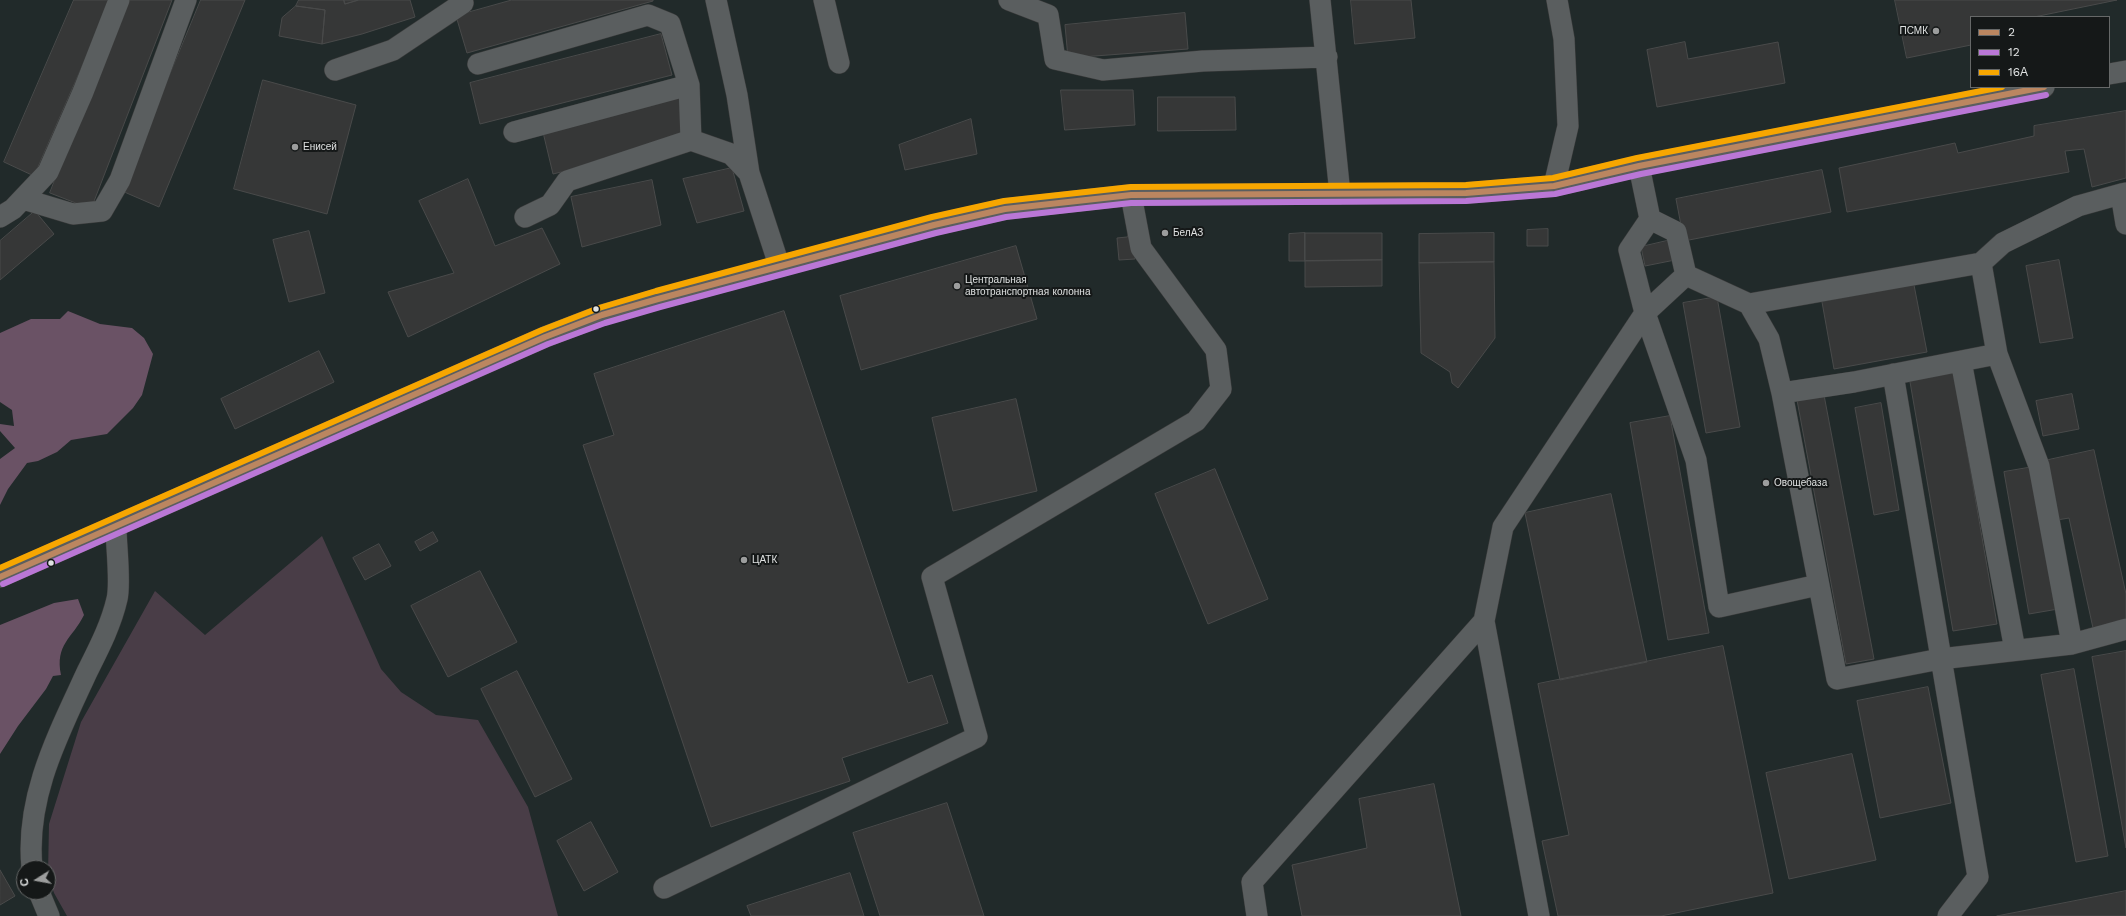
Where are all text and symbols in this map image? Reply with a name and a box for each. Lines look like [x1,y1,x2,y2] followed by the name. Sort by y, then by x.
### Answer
[1970,16,2110,88] legend
[1900,25,1928,37] place label: ПСМК
[2008,25,2015,39] text: 2
[1931,26,1941,36] marker: ПСМК
[2008,45,2020,59] text: 12
[2008,65,2028,79] text: 16А
[303,141,337,153] place label: Енисей
[290,142,300,152] marker: Енисей
[1173,227,1203,239] place label: БелАЗ
[1160,228,1170,238] marker: БелАЗ
[965,274,1090,298] place label: Центральная автотранспортная колонна
[952,281,962,291] marker: Центральная автотранспортная колонна
[591,304,601,314] unlabelled marker
[1774,477,1827,489] place label: Овощебаза
[1761,478,1771,488] marker: Овощебаза
[752,554,777,566] place label: ЦАТК
[739,555,749,565] marker: ЦАТК
[46,558,56,568] unlabelled marker
[16,860,56,900] north arrow
[18,877,32,887] text: С

